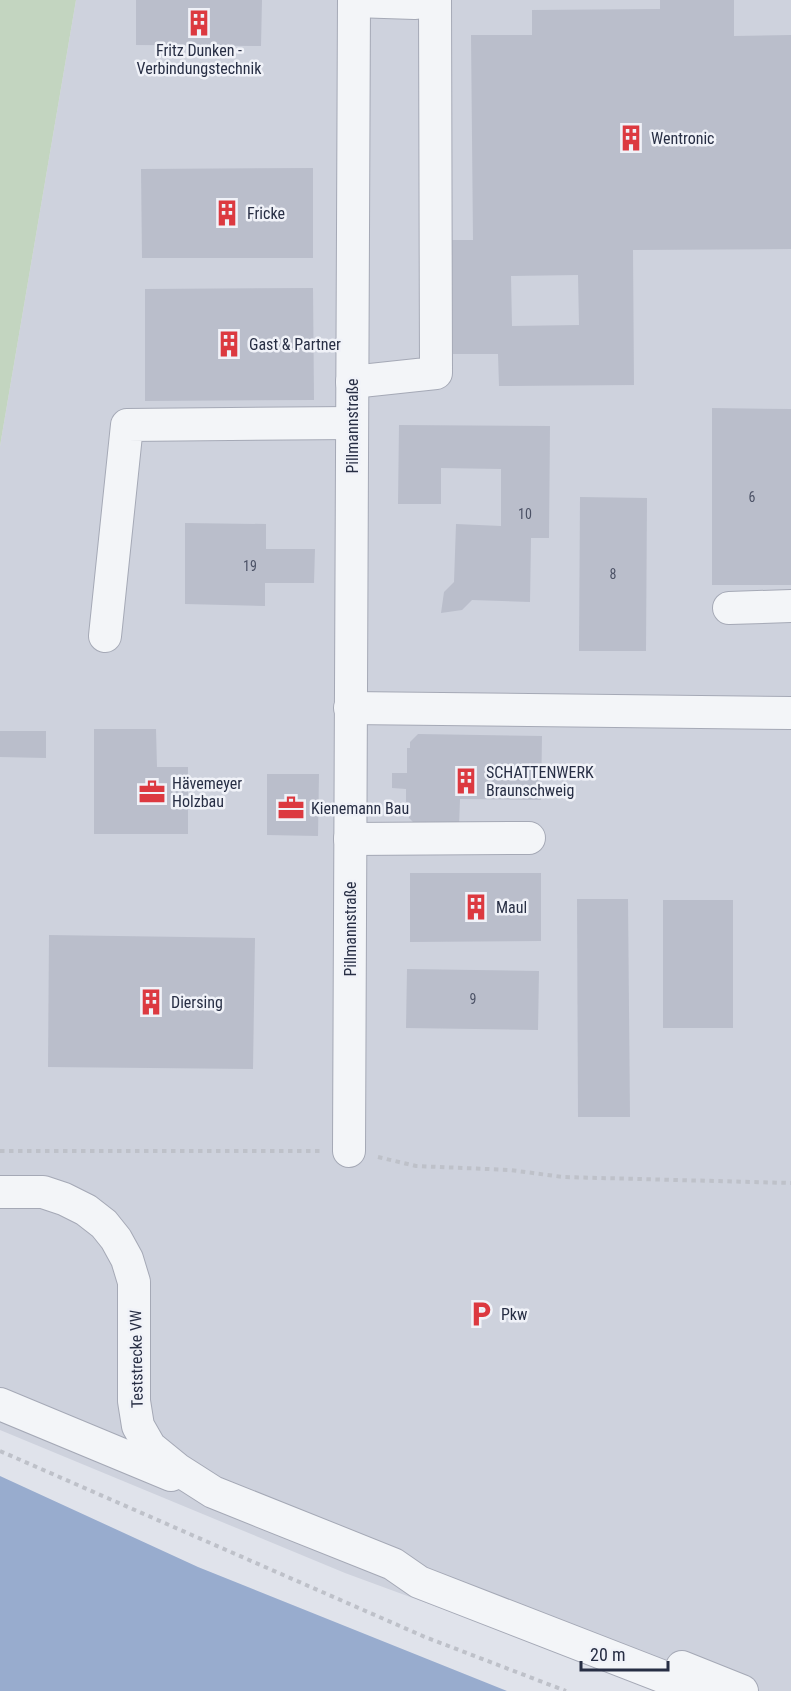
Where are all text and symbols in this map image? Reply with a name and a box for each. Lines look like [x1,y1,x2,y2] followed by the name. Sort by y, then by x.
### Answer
[184,8,214,38] building icon: Fritz Dunken - Verbindungstechnik
[137,41,262,78] place label: Fritz Dunken - Verbindungstechnik
[616,123,646,153] building icon: Wentronic
[651,129,715,148] place label: Wentronic
[212,198,242,228] building icon: Fricke
[247,204,285,223] place label: Fricke
[214,329,244,359] building icon: Gast & Partner
[249,335,341,354] place label: Gast & Partner
[343,378,362,474] street label: Pillmannstraße
[749,489,756,505] house number: 6
[518,506,532,522] house number: 10
[243,558,257,574] house number: 19
[610,566,617,582] house number: 8
[486,763,594,800] place label: SCHATTENWERK Braunschweig
[451,766,481,796] building icon: SCHATTENWERK Braunschweig
[172,774,242,811] place label: Hävemeyer Holzbau
[137,777,167,807] office icon: Hävemeyer Holzbau
[276,793,306,823] office icon: Kienemann Bau
[311,799,409,818] place label: Kienemann Bau
[341,881,360,977] street label: Pillmannstraße
[461,892,491,922] building icon: Maul
[496,898,527,917] place label: Maul
[136,987,166,1017] building icon: Diersing
[470,991,476,1007] house number: 9
[171,993,223,1012] place label: Diersing
[466,1299,496,1329] parking icon: Pkw
[501,1305,527,1324] place label: Pkw
[126,1310,147,1408] street label: Teststrecke VW
[581,1634,668,1672] scale bar
[590,1644,625,1665] text: 20 m

